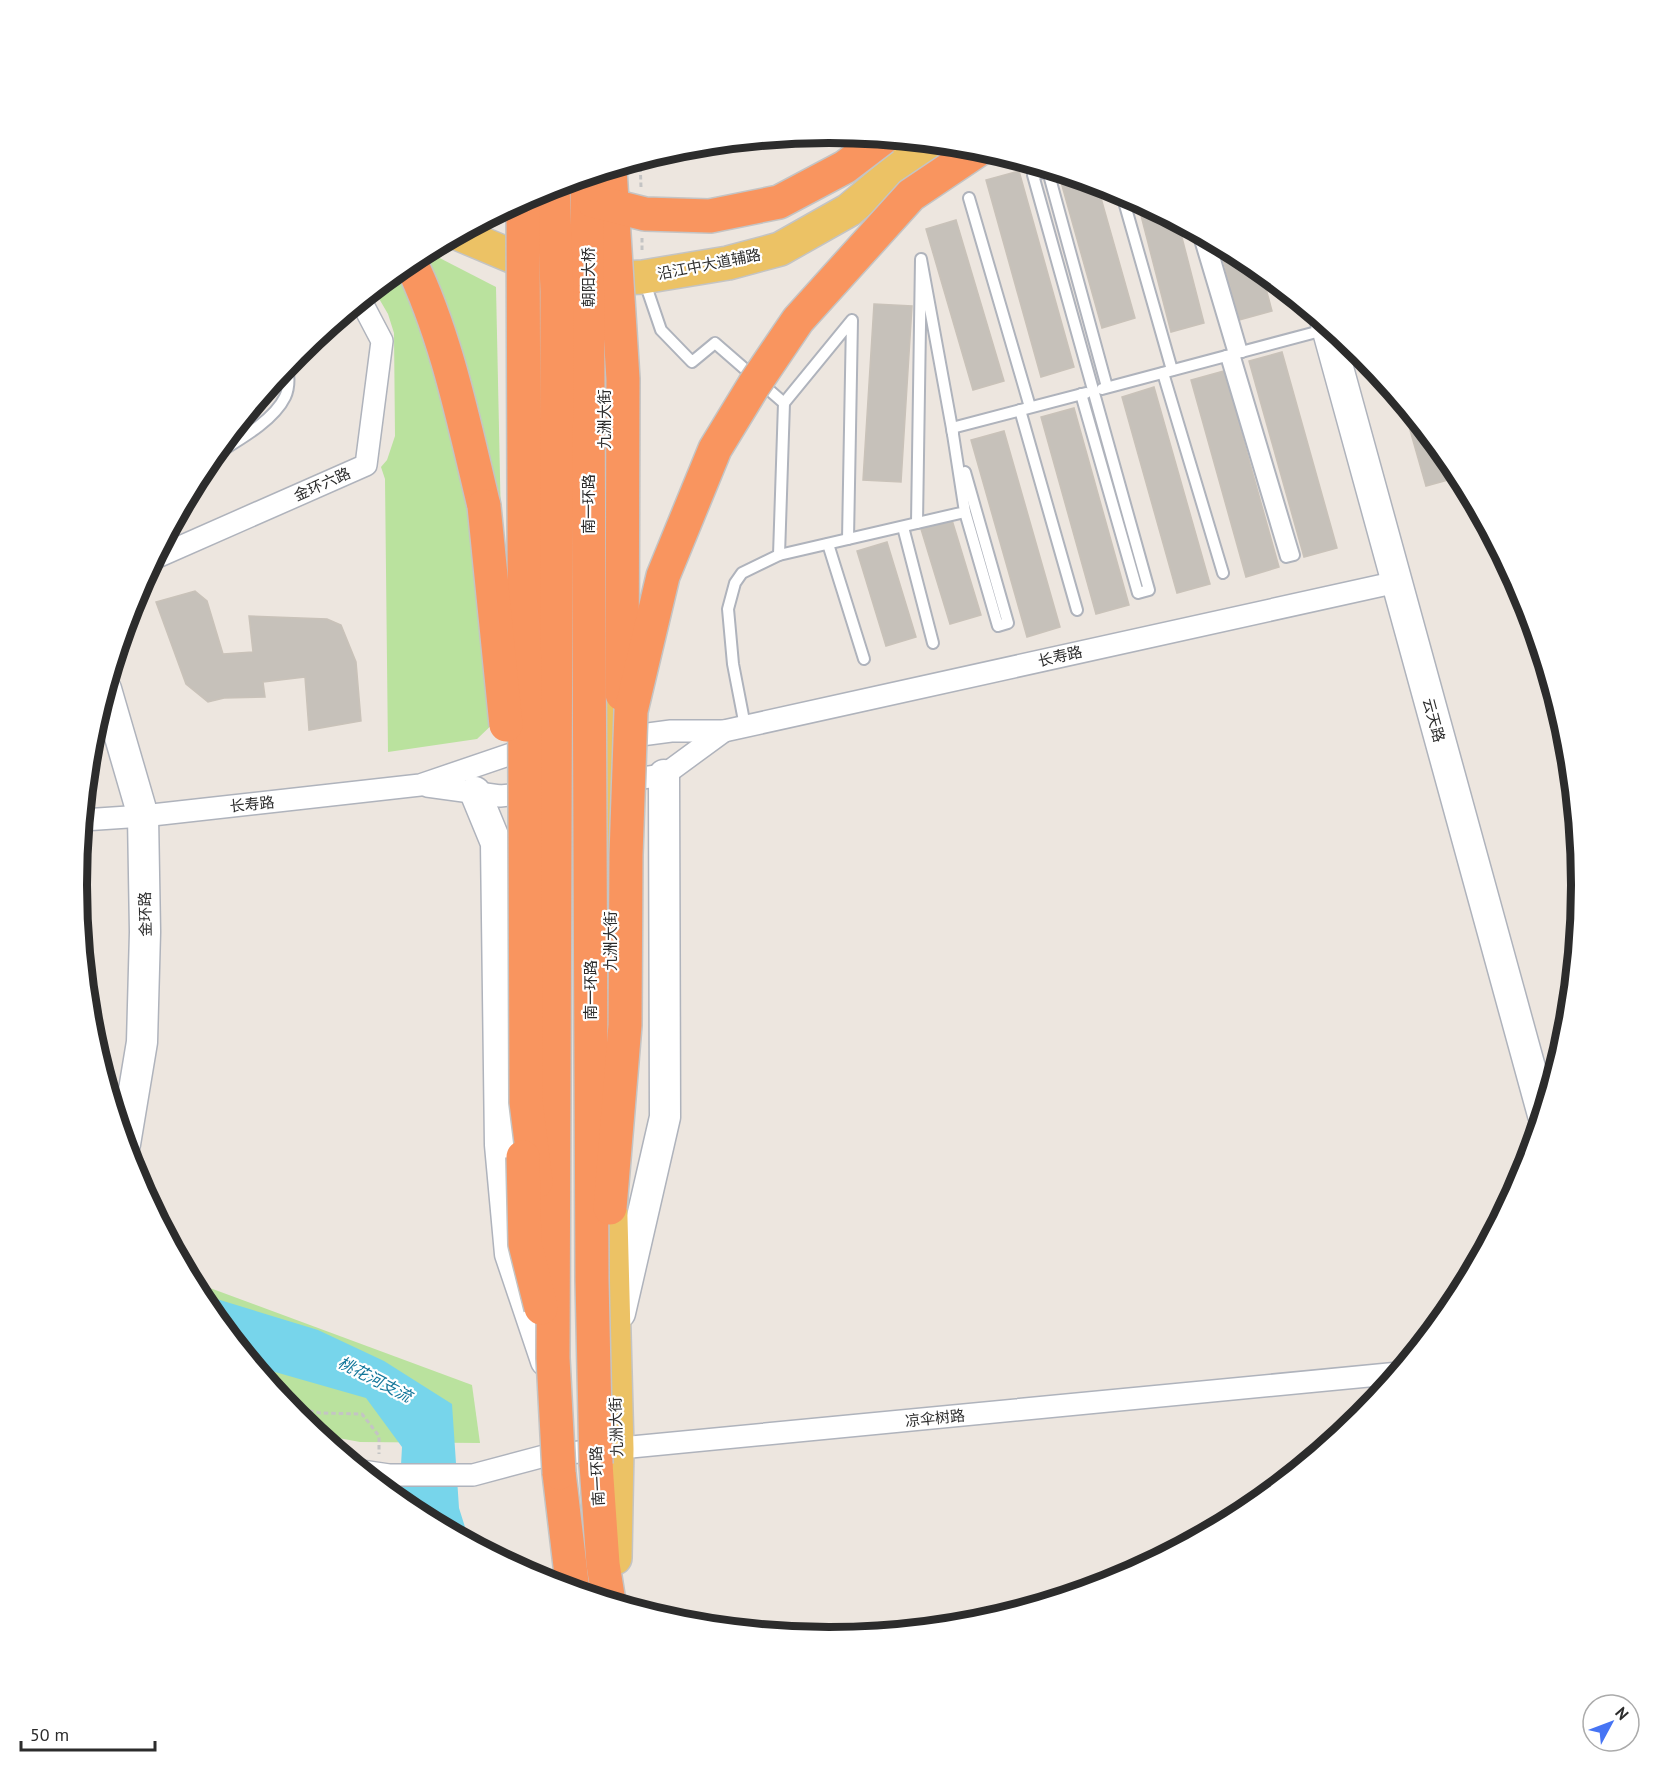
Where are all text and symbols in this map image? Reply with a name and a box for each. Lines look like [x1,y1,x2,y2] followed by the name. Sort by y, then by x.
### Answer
[656,245,762,283] street label: 沿江中大道辅路
[579,247,598,307] street label: 朝阳大桥
[595,389,614,449] street label: 九洲大街
[291,463,353,505] street label: 金环六路
[579,474,598,534] street label: 南一环路
[1036,642,1084,670] street label: 长寿路
[1419,696,1449,744] street label: 云天路
[229,792,275,816] street label: 长寿路
[135,891,155,937] street label: 金环路
[601,911,620,971] street label: 九洲大街
[581,960,600,1020] street label: 南一环路
[335,1352,417,1407] water label: 桃花河支流
[605,1397,627,1457] street label: 九洲大街
[904,1405,966,1431] street label: 凉伞树路
[586,1446,608,1506] street label: 南一环路
[1581,1693,1641,1753] north arrow
[1611,1703,1633,1724] text: N
[21,1714,154,1752] scale bar
[30,1723,69,1746] text: 50 m

